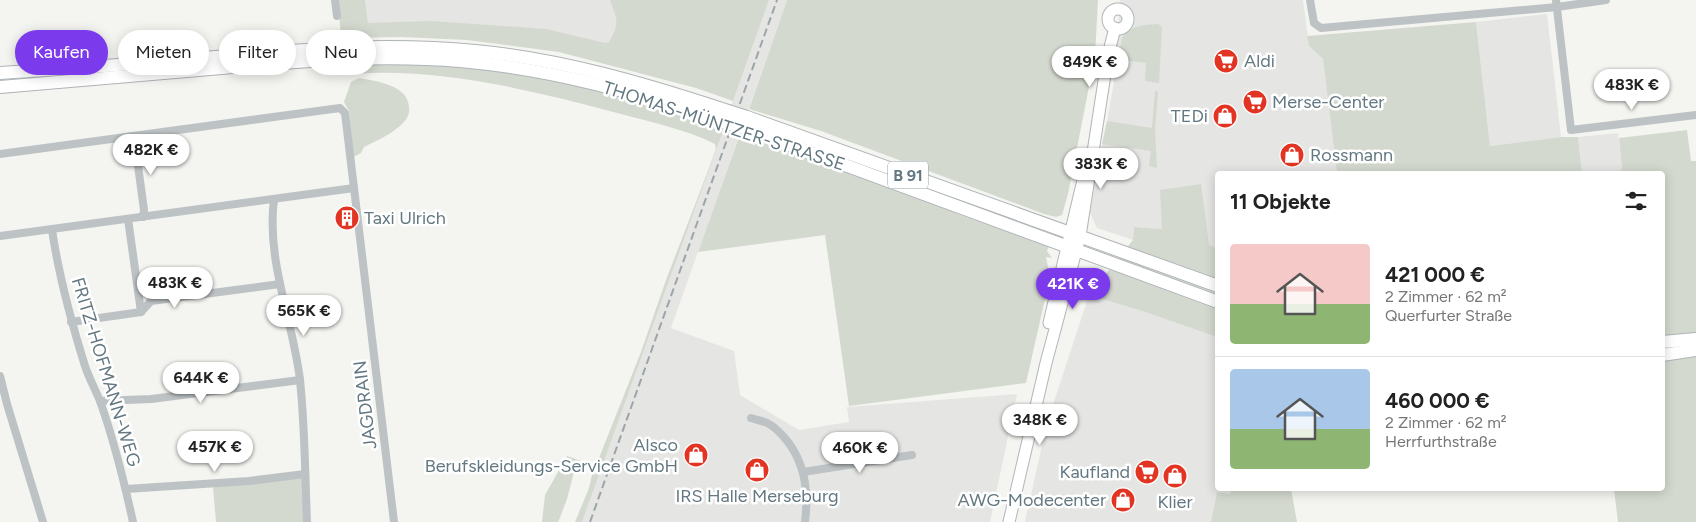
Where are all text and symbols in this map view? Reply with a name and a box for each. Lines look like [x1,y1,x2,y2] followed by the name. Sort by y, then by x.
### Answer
[15,30,108,75] chip: Kaufen
[118,30,209,75] chip: Mieten
[219,30,296,75] chip: Filter
[306,30,376,75] chip: Neu
[1049,46,1131,88] pin: 849K €
[1213,48,1239,74] supermarket icon: Aldi
[1244,50,1275,72] place label: Aldi
[1063,52,1117,71] text: 849K €
[1591,68,1673,111] pin: 483K €
[1605,75,1659,94] text: 483K €
[600,76,848,176] street label: THOMAS-MÜNTZER-STRASSE
[1242,89,1268,115] supermarket icon: Merse-Center
[1272,91,1384,113] place label: Merse-Center
[1212,103,1238,129] shop icon: TEDi
[1171,105,1208,127] place label: TEDi
[110,134,192,176] pin: 482K €
[124,140,178,159] text: 482K €
[1279,142,1305,168] shop icon: Rossmann
[1310,144,1393,166] place label: Rossmann
[1060,148,1142,190] pin: 383K €
[1074,154,1128,173] text: 383K €
[888,162,928,188] road number: B 91
[1622,187,1650,215] icon: filters
[1230,189,1331,214] text: 11 Objekte
[334,205,360,231] building icon: Taxi Ulrich
[364,207,446,229] place label: Taxi Ulrich
[1385,262,1485,287] text: 421 000 €
[1270,264,1330,324] icon: home
[134,266,216,309] pin: 483K €
[1032,268,1114,310] pin: 421K €
[148,273,202,292] text: 483K €
[1047,274,1099,293] text: 421K €
[67,275,145,470] street label: FRITZ-HOFMANN-WEG
[1385,287,1507,306] text: 2 Zimmer · 62 m²
[263,294,345,337] pin: 565K €
[277,301,331,320] text: 565K €
[1385,306,1512,325] text: Querfurter Straße
[349,359,381,451] street label: JAGDRAIN
[160,362,242,404] pin: 644K €
[173,368,229,387] text: 644K €
[1385,388,1490,413] text: 460 000 €
[1270,389,1330,449] icon: home
[999,404,1081,446] pin: 348K €
[1013,410,1067,429] text: 348K €
[1385,413,1507,432] text: 2 Zimmer · 62 m²
[174,430,256,473] pin: 457K €
[819,432,901,474] pin: 460K €
[1385,432,1497,451] text: Herrfurthstraße
[425,434,678,477] place label: Alsco Berufskleidungs-Service GmbH
[188,437,242,456] text: 457K €
[832,438,888,457] text: 460K €
[683,442,709,468] shop icon: Alsco Berufskleidungs-Service GmbH
[744,457,770,483] shop icon: IRS Halle Merseburg
[1134,459,1160,485] supermarket icon: Kaufland
[1060,461,1130,483] place label: Kaufland
[1162,463,1188,489] shop icon: Klier
[675,485,839,507] place label: IRS Halle Merseburg
[1110,487,1136,513] shop icon: AWG-Modecenter
[958,489,1106,511] place label: AWG-Modecenter
[1157,491,1193,513] place label: Klier

